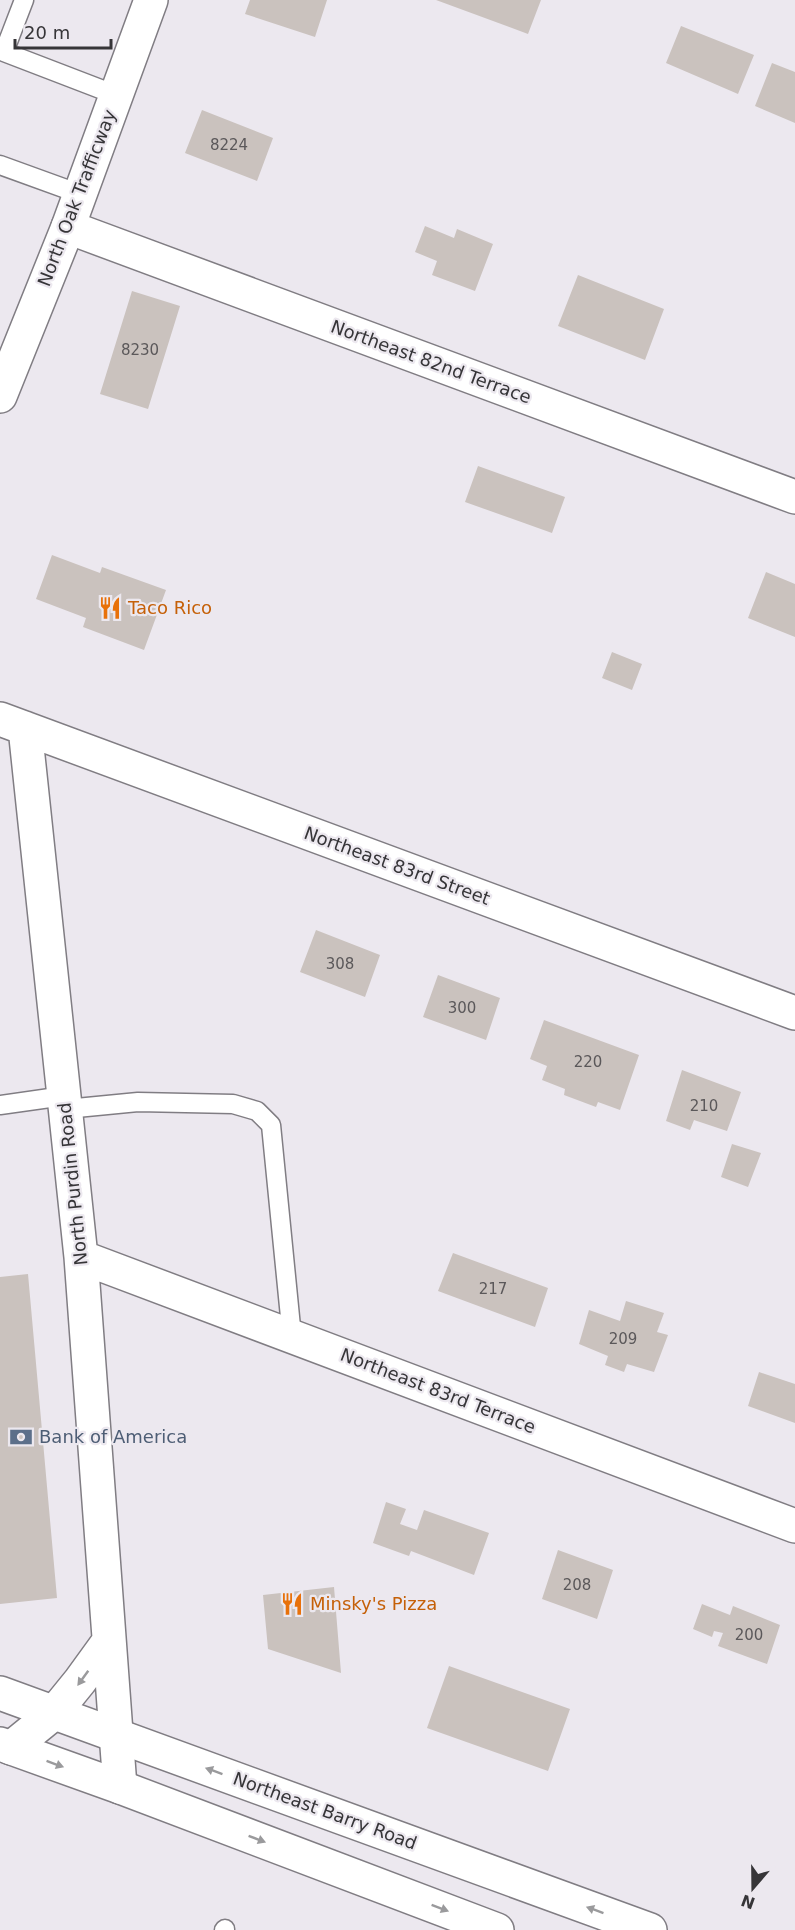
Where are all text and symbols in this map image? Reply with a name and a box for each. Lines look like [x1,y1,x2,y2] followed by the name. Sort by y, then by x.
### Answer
[15,12,111,50] scale bar
[24,22,70,43] text: 20 m
[33,106,120,289] street label: North Oak Trafficway
[210,136,248,154] house number: 8224
[328,315,534,408] street label: Northeast 82nd Terrace
[121,341,159,359] house number: 8230
[97,595,123,621] restaurant icon: Taco Rico
[127,597,212,618] place label: Taco Rico
[301,822,493,909] street label: Northeast 83rd Street
[326,955,354,973] house number: 308
[448,999,476,1017] house number: 300
[574,1053,602,1071] house number: 220
[690,1097,718,1115] house number: 210
[53,1101,92,1267] street label: North Purdin Road
[479,1280,507,1298] house number: 217
[609,1330,637,1348] house number: 209
[338,1344,539,1437] street label: Northeast 83rd Terrace
[8,1424,34,1450] bank icon: Bank of America
[39,1426,187,1447] place label: Bank of America
[563,1576,591,1594] house number: 208
[279,1591,305,1617] restaurant icon: Minsky's Pizza
[310,1593,437,1614] place label: Minsky's Pizza
[735,1626,763,1644] house number: 200
[77,1670,89,1685] one-way arrow
[46,1759,64,1769] one-way arrow
[205,1766,223,1775] one-way arrow
[230,1767,420,1854] street label: Northeast Barry Road
[249,1834,267,1844] one-way arrow
[723,1858,783,1918] north arrow
[738,1890,758,1913] text: N
[431,1904,449,1914] one-way arrow
[585,1905,603,1915] one-way arrow

